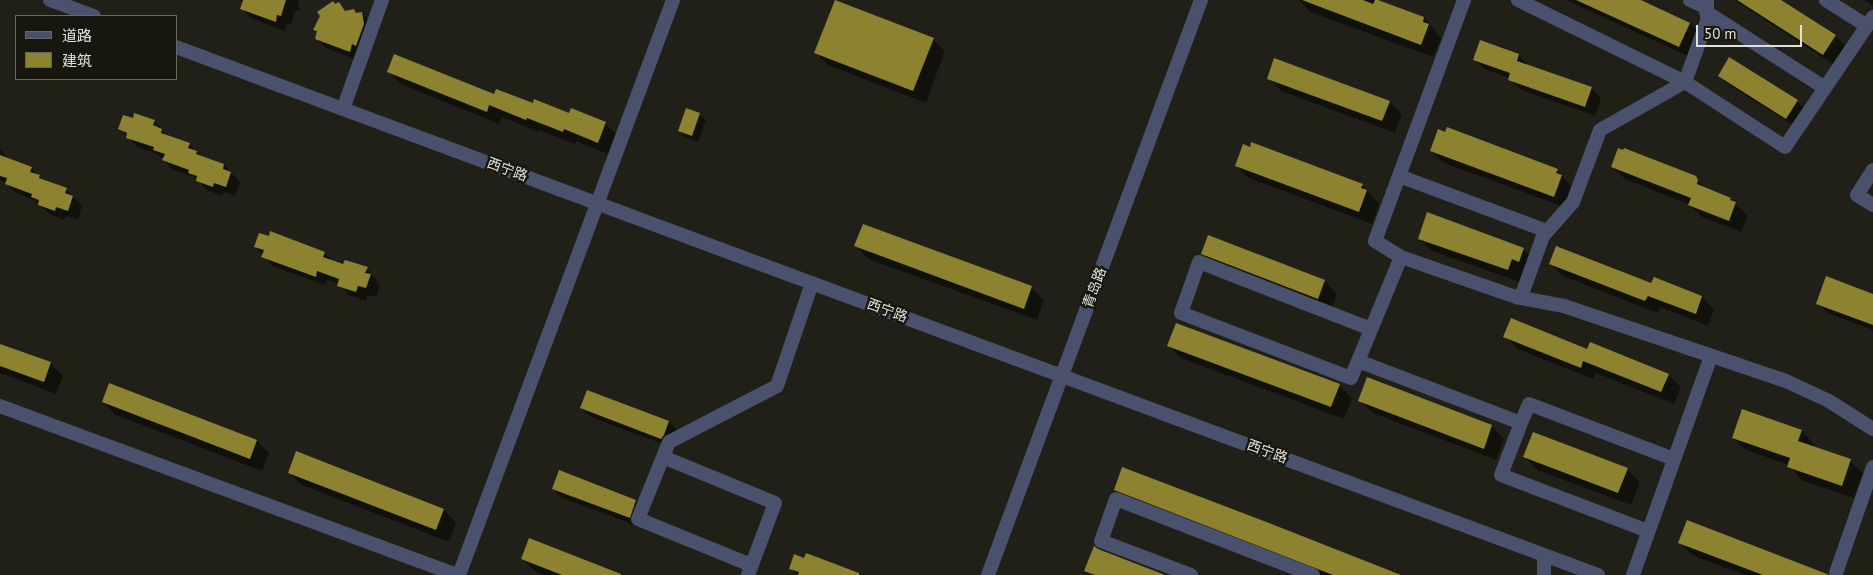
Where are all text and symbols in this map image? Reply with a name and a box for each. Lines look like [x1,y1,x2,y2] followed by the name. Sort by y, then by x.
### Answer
[15,15,178,80] legend
[1698,15,1804,47] scale bar
[1704,24,1737,43] text: 50 m
[62,26,92,45] text: 道路
[62,51,92,70] text: 建筑
[484,155,530,185] street label: 西宁路
[1080,265,1110,311] street label: 青岛路
[864,296,910,326] street label: 西宁路
[1244,437,1290,467] street label: 西宁路

